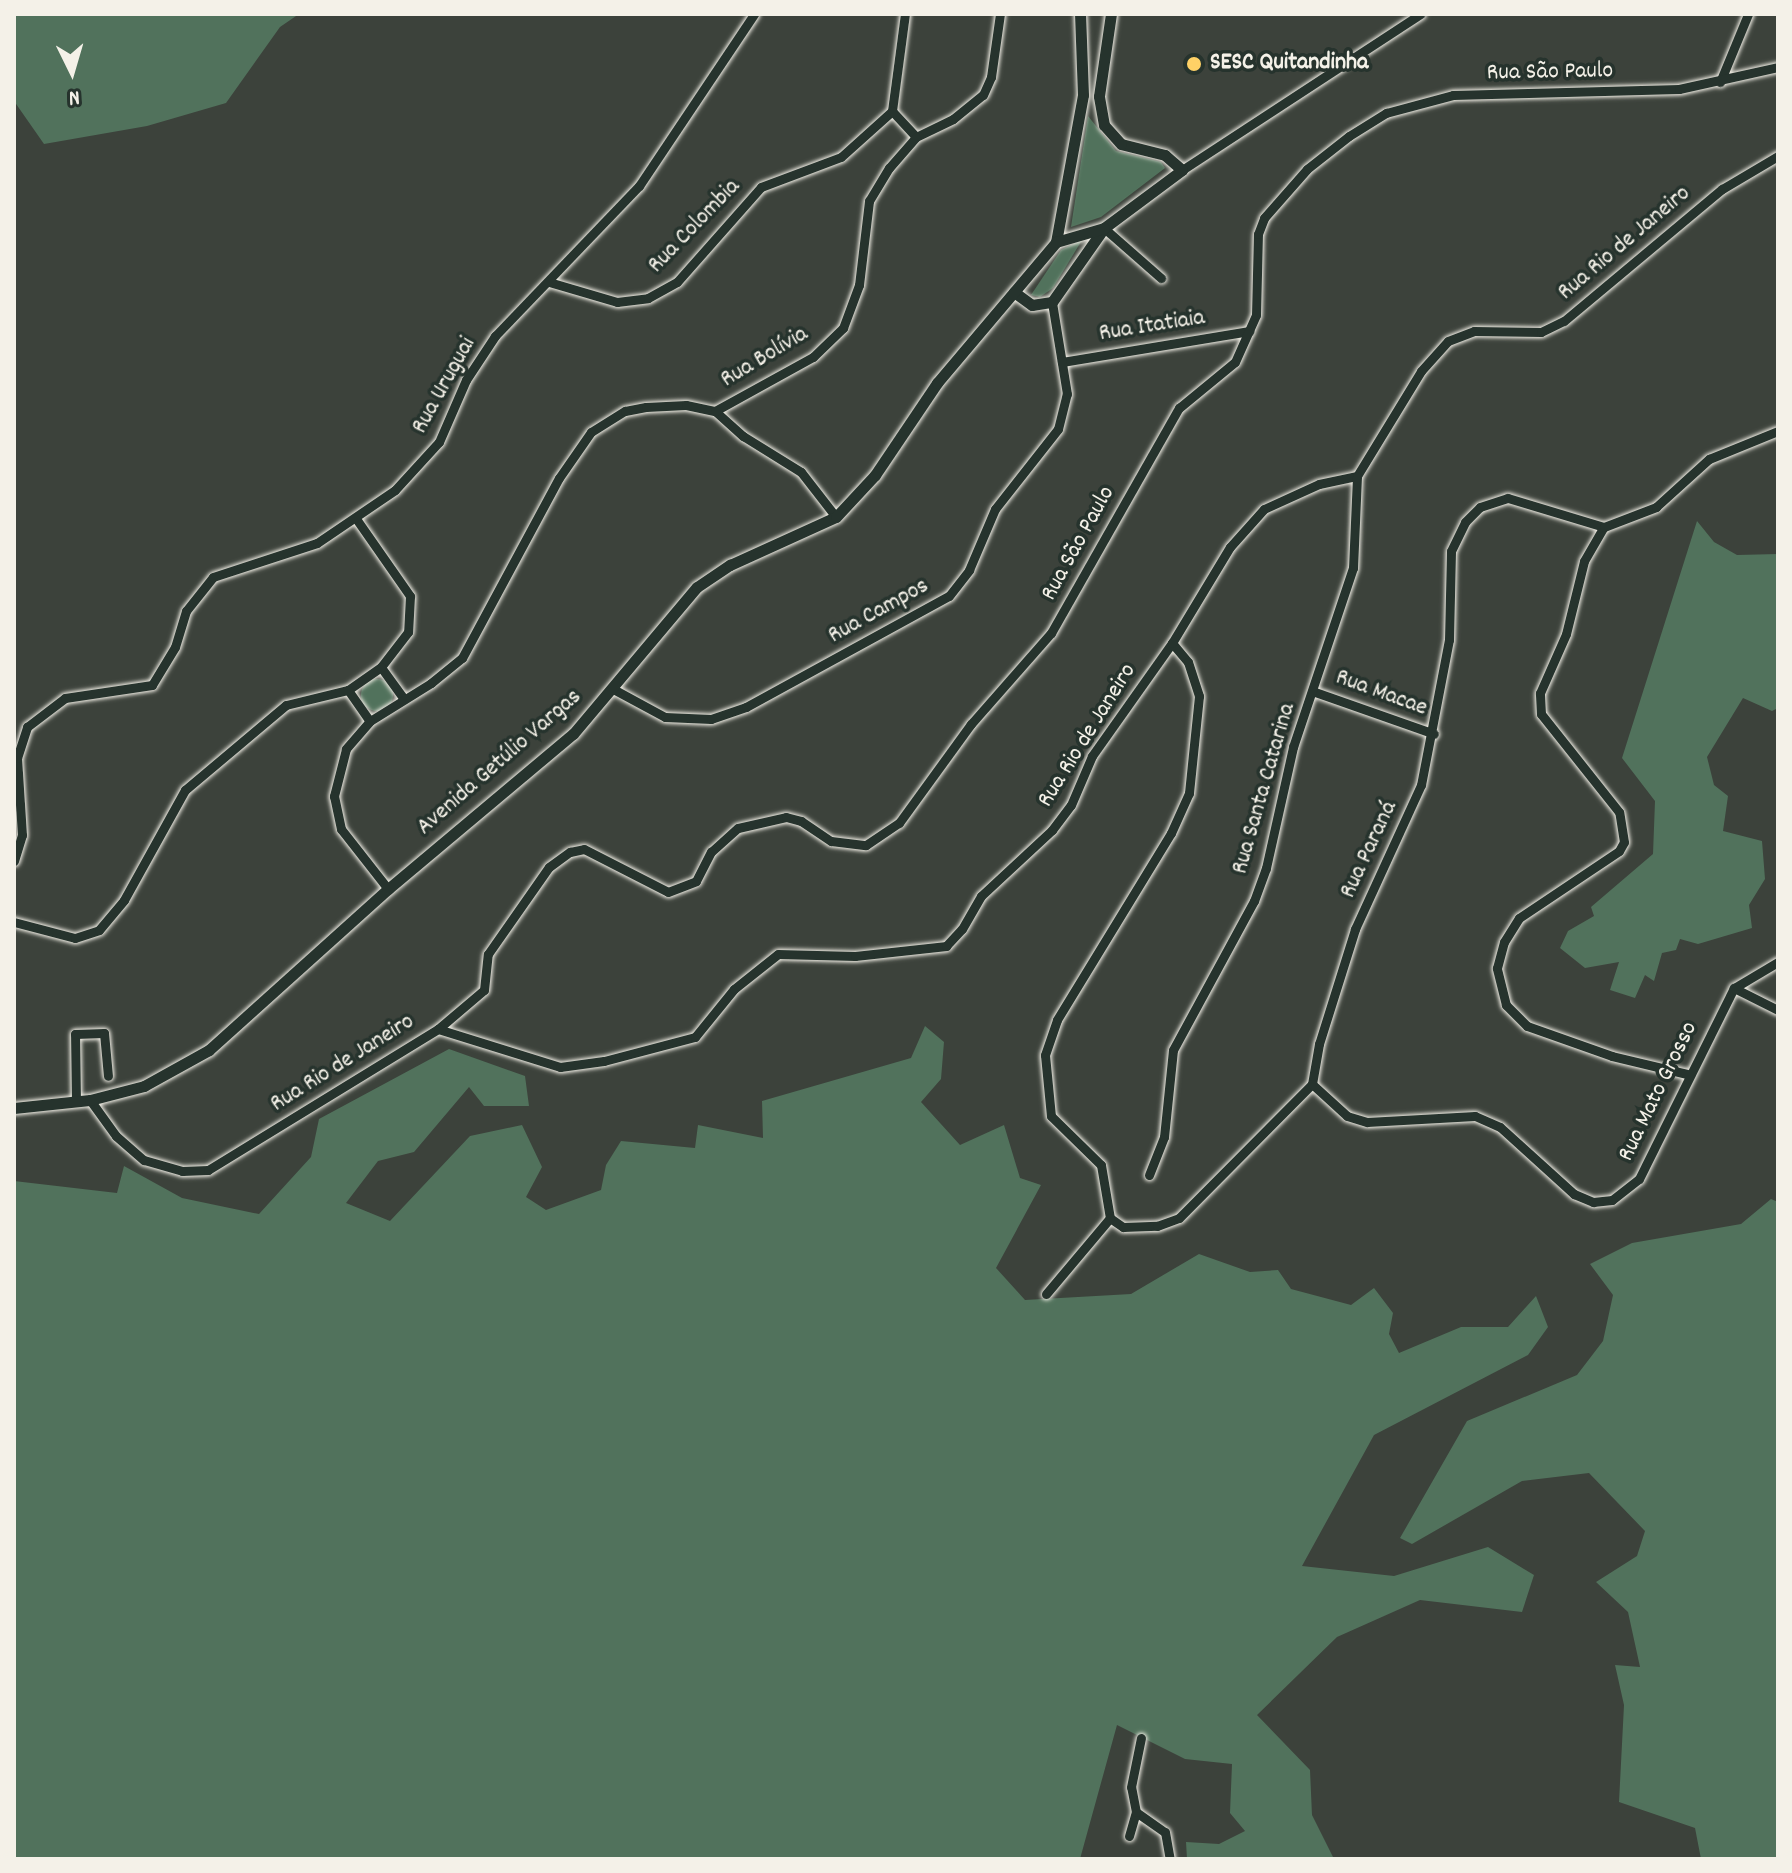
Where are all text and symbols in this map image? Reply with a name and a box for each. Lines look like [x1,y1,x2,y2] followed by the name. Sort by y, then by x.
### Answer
[32,32,112,112] north arrow
[1210,50,1368,78] place label: SESC Quitandinha
[1185,55,1203,73] marker: SESC Quitandinha
[1487,57,1613,89] street label: Rua São Paulo
[67,80,81,112] text: N
[643,174,747,280] street label: Rua Colombia
[1553,180,1697,308] street label: Rua Rio de Janeiro
[1097,304,1207,350] street label: Rua Itatiaia
[716,321,814,395] street label: Rua Bolívia
[407,333,483,439] street label: Rua Uruguai
[1036,482,1122,606] street label: Rua São Paulo
[824,573,934,651] street label: Rua Campos
[1032,659,1144,813] street label: Rua Rio de Janeiro
[1331,664,1431,724] street label: Rua Macae
[412,684,588,842] street label: Avenida Getúlio Vargas
[1227,700,1303,878] street label: Rua Santa Catarina
[1335,797,1405,903] street label: Rua Paraná
[266,1008,420,1120] street label: Rua Rio de Janeiro
[1613,1018,1705,1166] street label: Rua Mato Grosso

